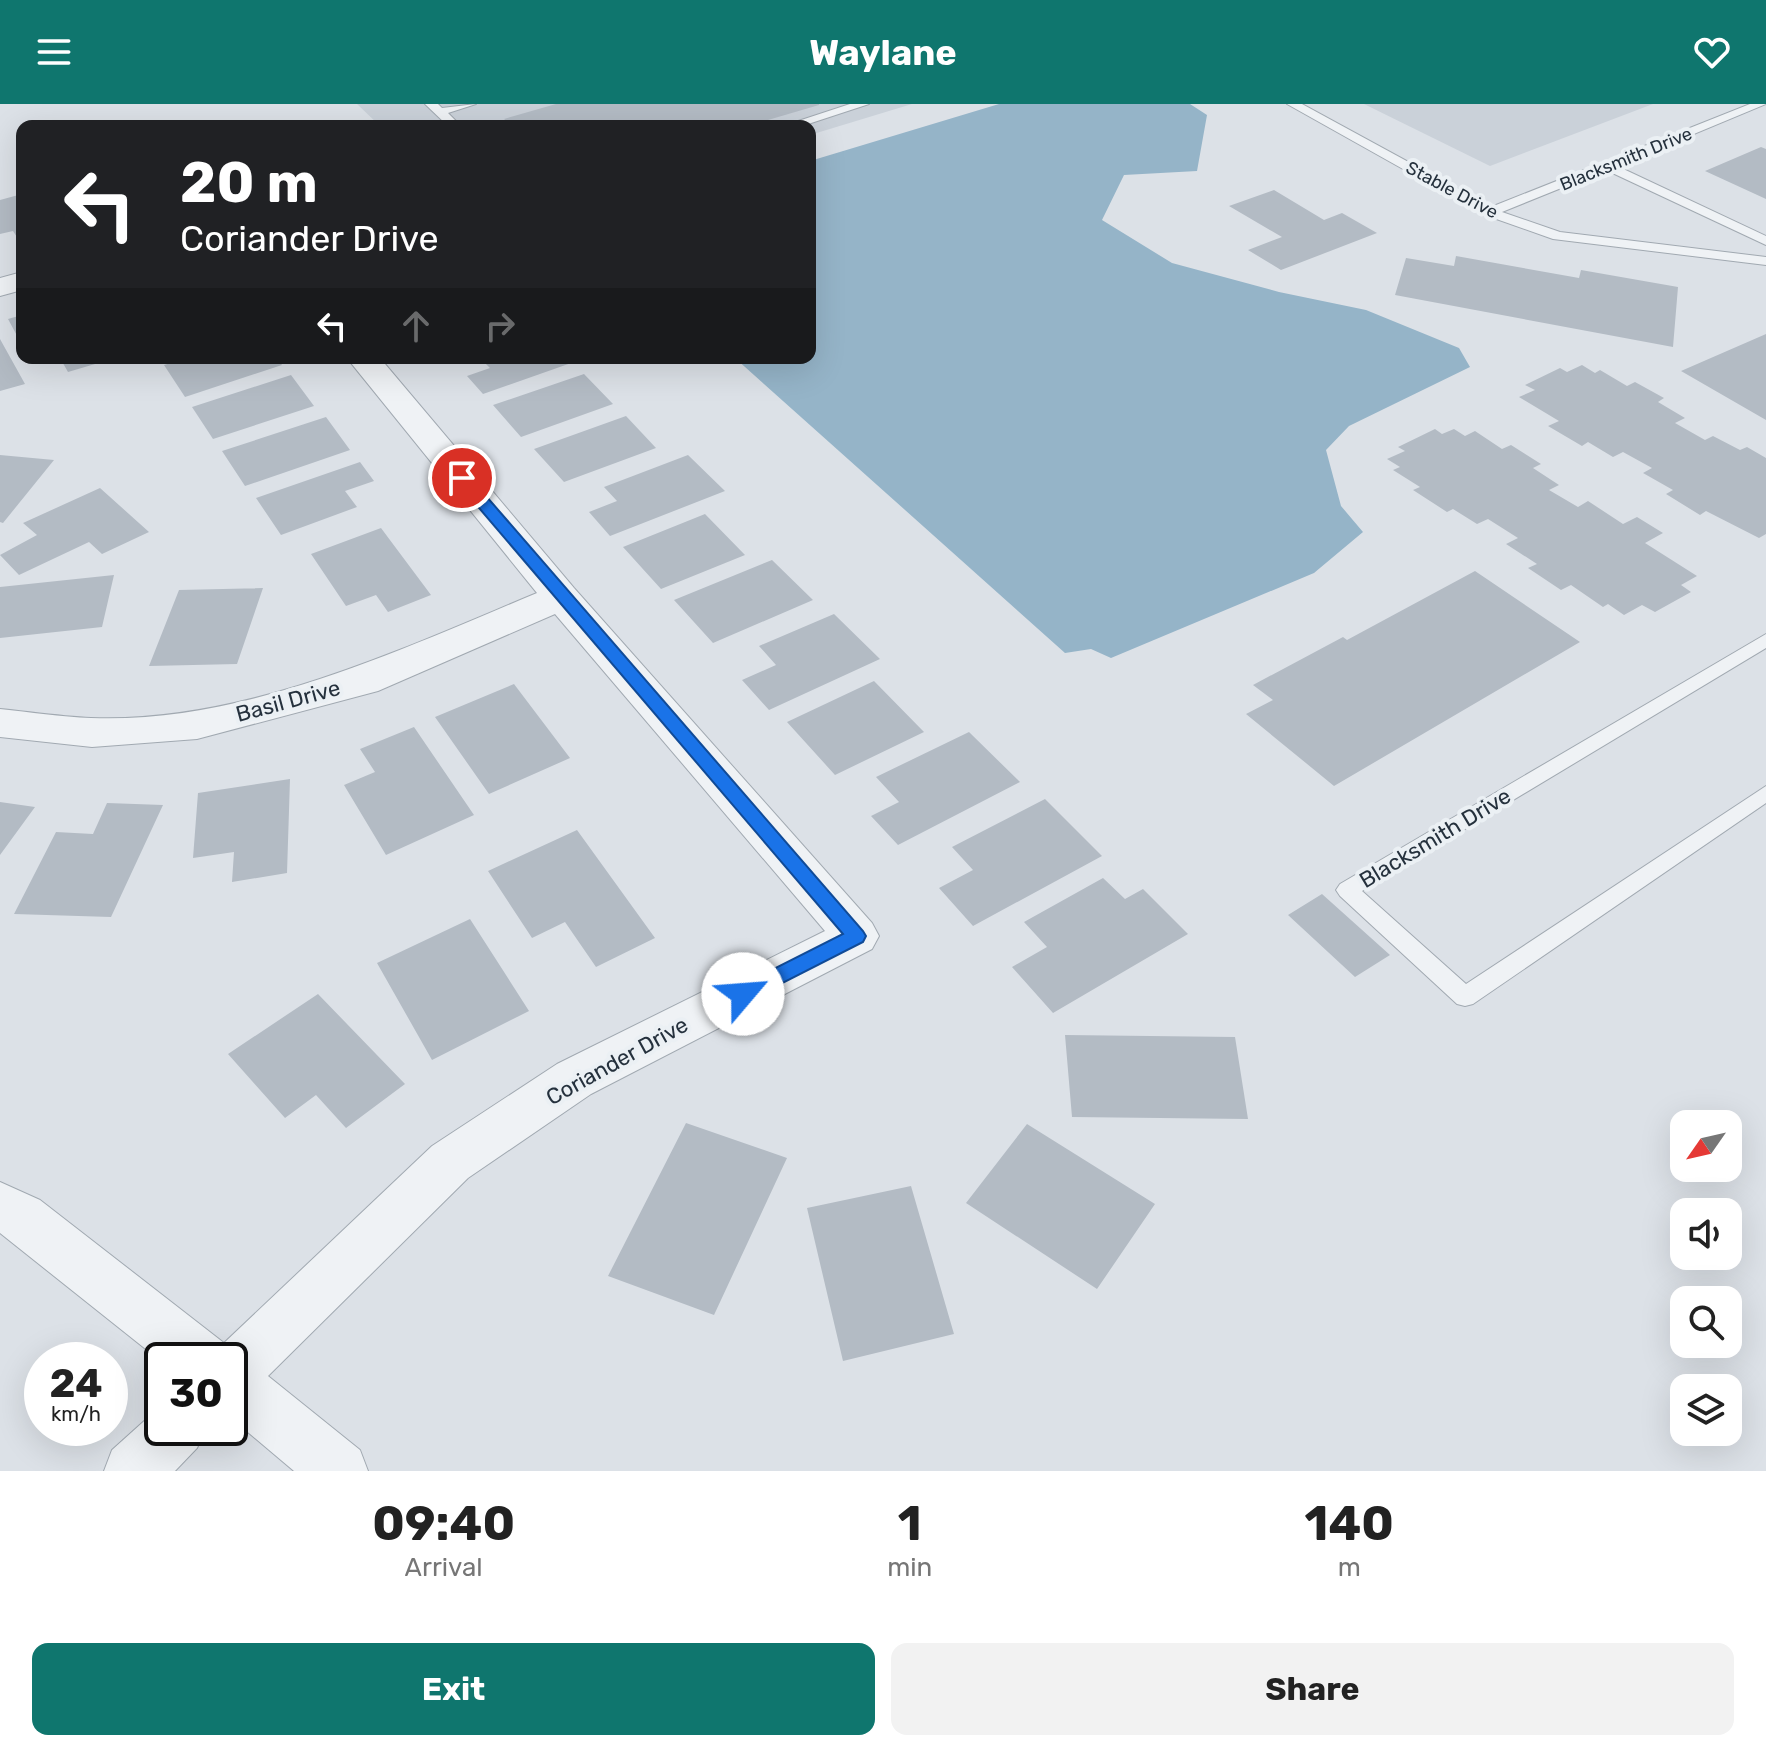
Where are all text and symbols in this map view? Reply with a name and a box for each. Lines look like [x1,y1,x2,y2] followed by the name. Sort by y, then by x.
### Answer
[32,30,76,74] icon: menu
[1690,30,1734,74] icon: heart
[809,31,957,74] text: Waylane
[1557,122,1695,196] street label: Blacksmith Drive
[180,150,318,216] text: 20 m
[48,152,152,256] icon: left
[1402,157,1502,223] street label: Stable Drive
[180,217,439,260] text: Coriander Drive
[310,304,354,348] icon: left
[394,304,438,348] icon: ahead
[478,304,522,348] icon: right
[428,444,496,512] pin
[440,456,484,500] icon: arrive
[233,674,343,728] street label: Basil Drive
[1354,782,1516,894] street label: Blacksmith Drive
[701,952,785,1036] position arrow
[541,1011,693,1111] street label: Coriander Drive
[1670,1110,1742,1182] north arrow
[1670,1110,1742,1446] map controls
[1670,1198,1742,1270] button: sound
[1670,1286,1742,1358] button: search
[144,1342,248,1446] speed limit sign: 30
[49,1360,103,1407] text: 24
[1670,1374,1742,1446] button: layers
[51,1402,101,1426] text: km/h
[372,1495,515,1552] text: 09:40
[898,1495,922,1552] text: 1
[1305,1495,1394,1552] text: 140
[405,1552,483,1583] text: Arrival
[887,1552,932,1583] text: min
[1338,1552,1361,1583] text: m
[32,1643,875,1735] button: Exit
[891,1643,1734,1735] button: Share

